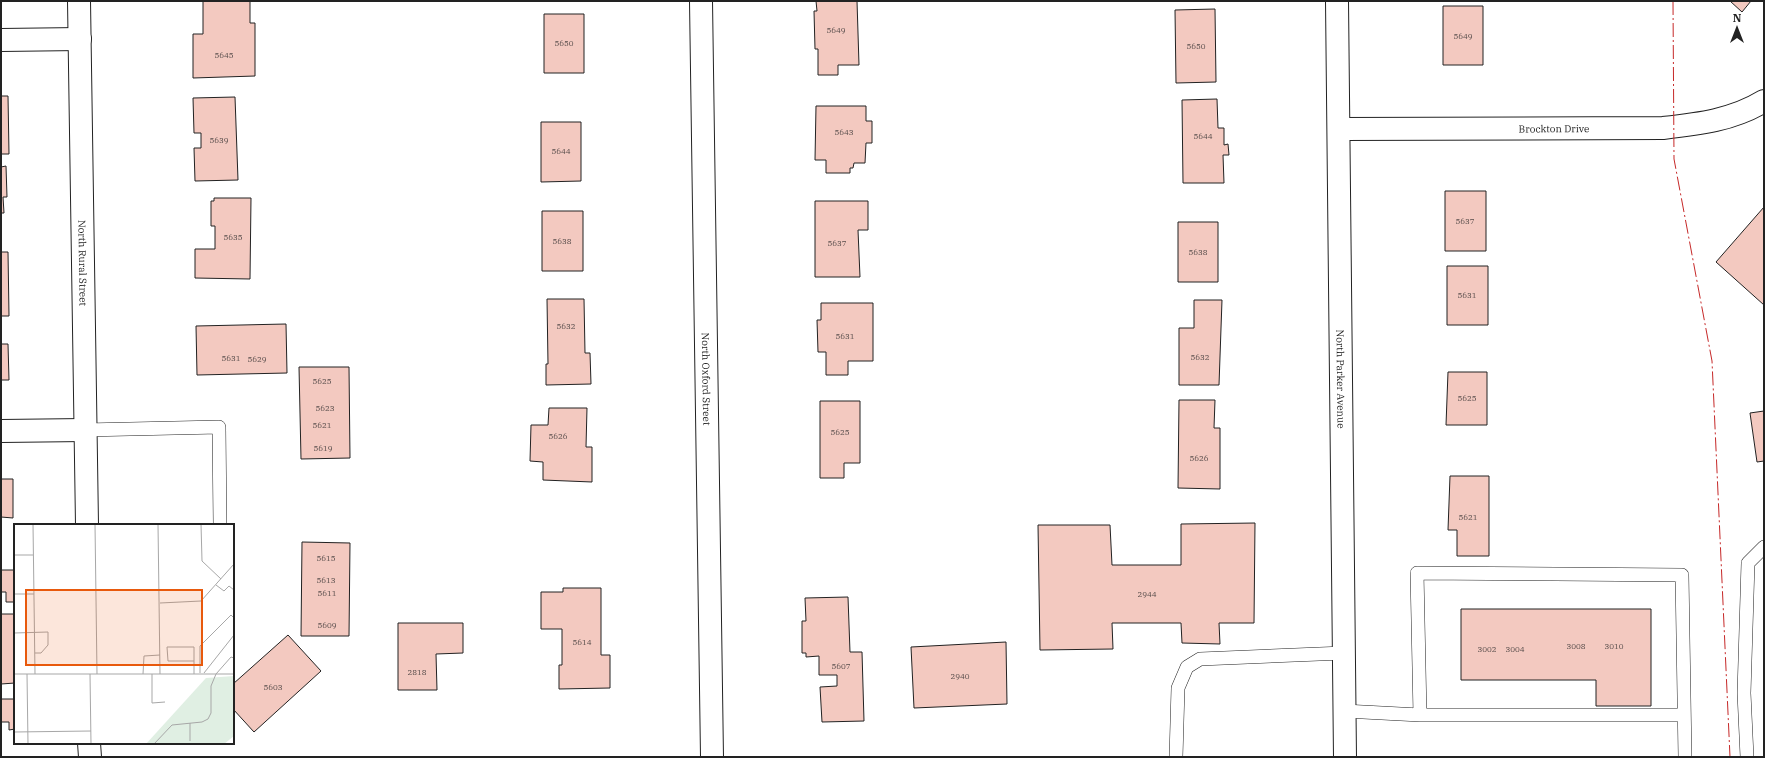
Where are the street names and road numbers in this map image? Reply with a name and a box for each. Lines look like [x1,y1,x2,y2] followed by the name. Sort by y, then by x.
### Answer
[1518,122,1590,135] street label: Brockton Drive
[75,220,90,307] street label: North Rural Street
[1333,329,1348,429] street label: North Parker Avenue
[699,332,713,426] street label: North Oxford Street

